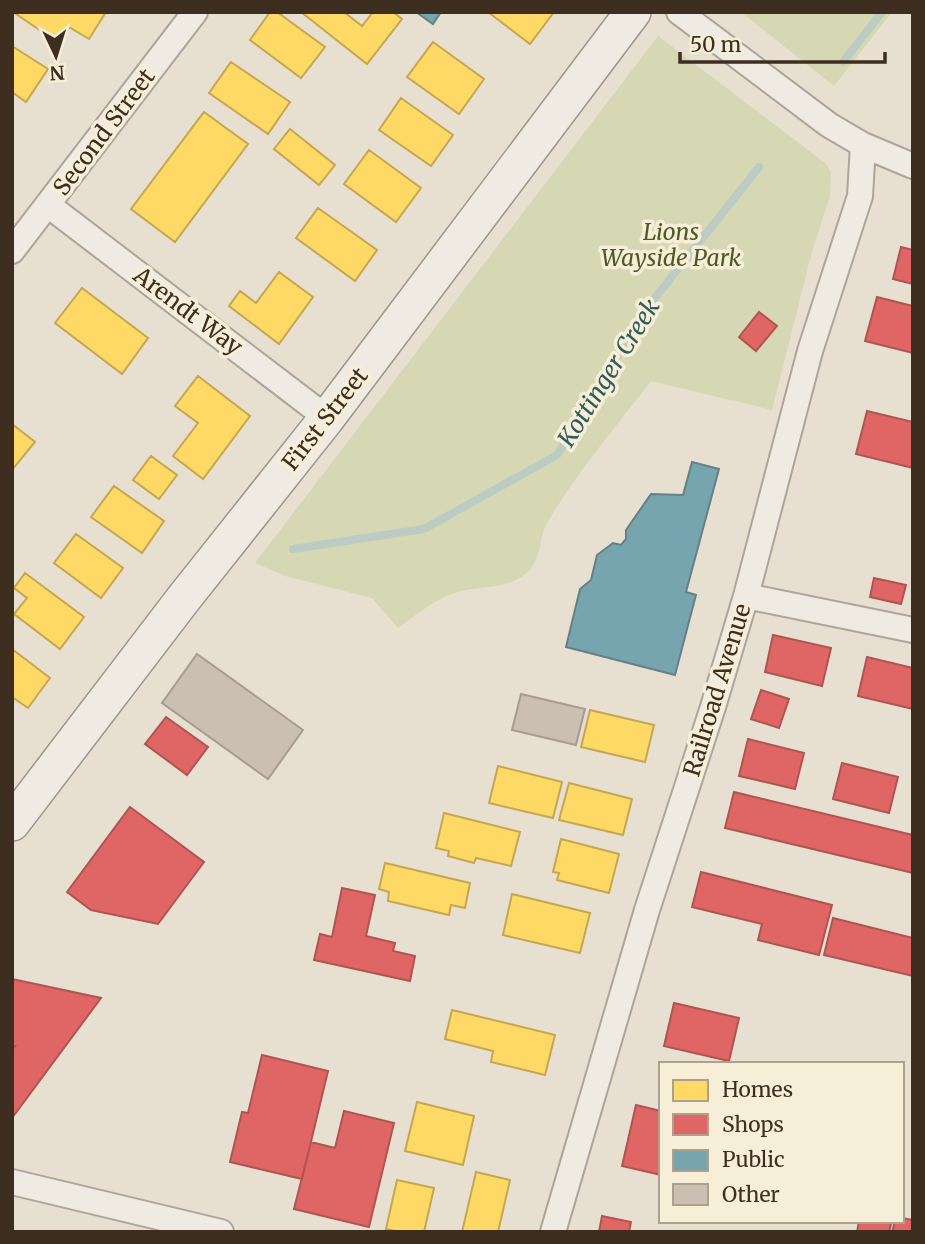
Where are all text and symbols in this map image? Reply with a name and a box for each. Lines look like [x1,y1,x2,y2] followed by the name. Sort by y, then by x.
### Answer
[21,21,91,91] north arrow
[680,21,885,65] scale bar
[690,31,741,58] text: 50 m
[49,60,66,85] text: N
[46,62,161,201] street label: Second Street
[601,217,742,272] park label: Lions Wayside Park
[127,260,249,361] street label: Arendt Way
[550,293,666,453] water label: Kottinger Creek
[275,361,374,476] street label: First Street
[676,600,757,780] street label: Railroad Avenue
[659,1062,904,1223] legend
[722,1076,793,1103] text: Homes
[722,1111,784,1138] text: Shops
[722,1146,785,1173] text: Public
[722,1181,780,1208] text: Other

